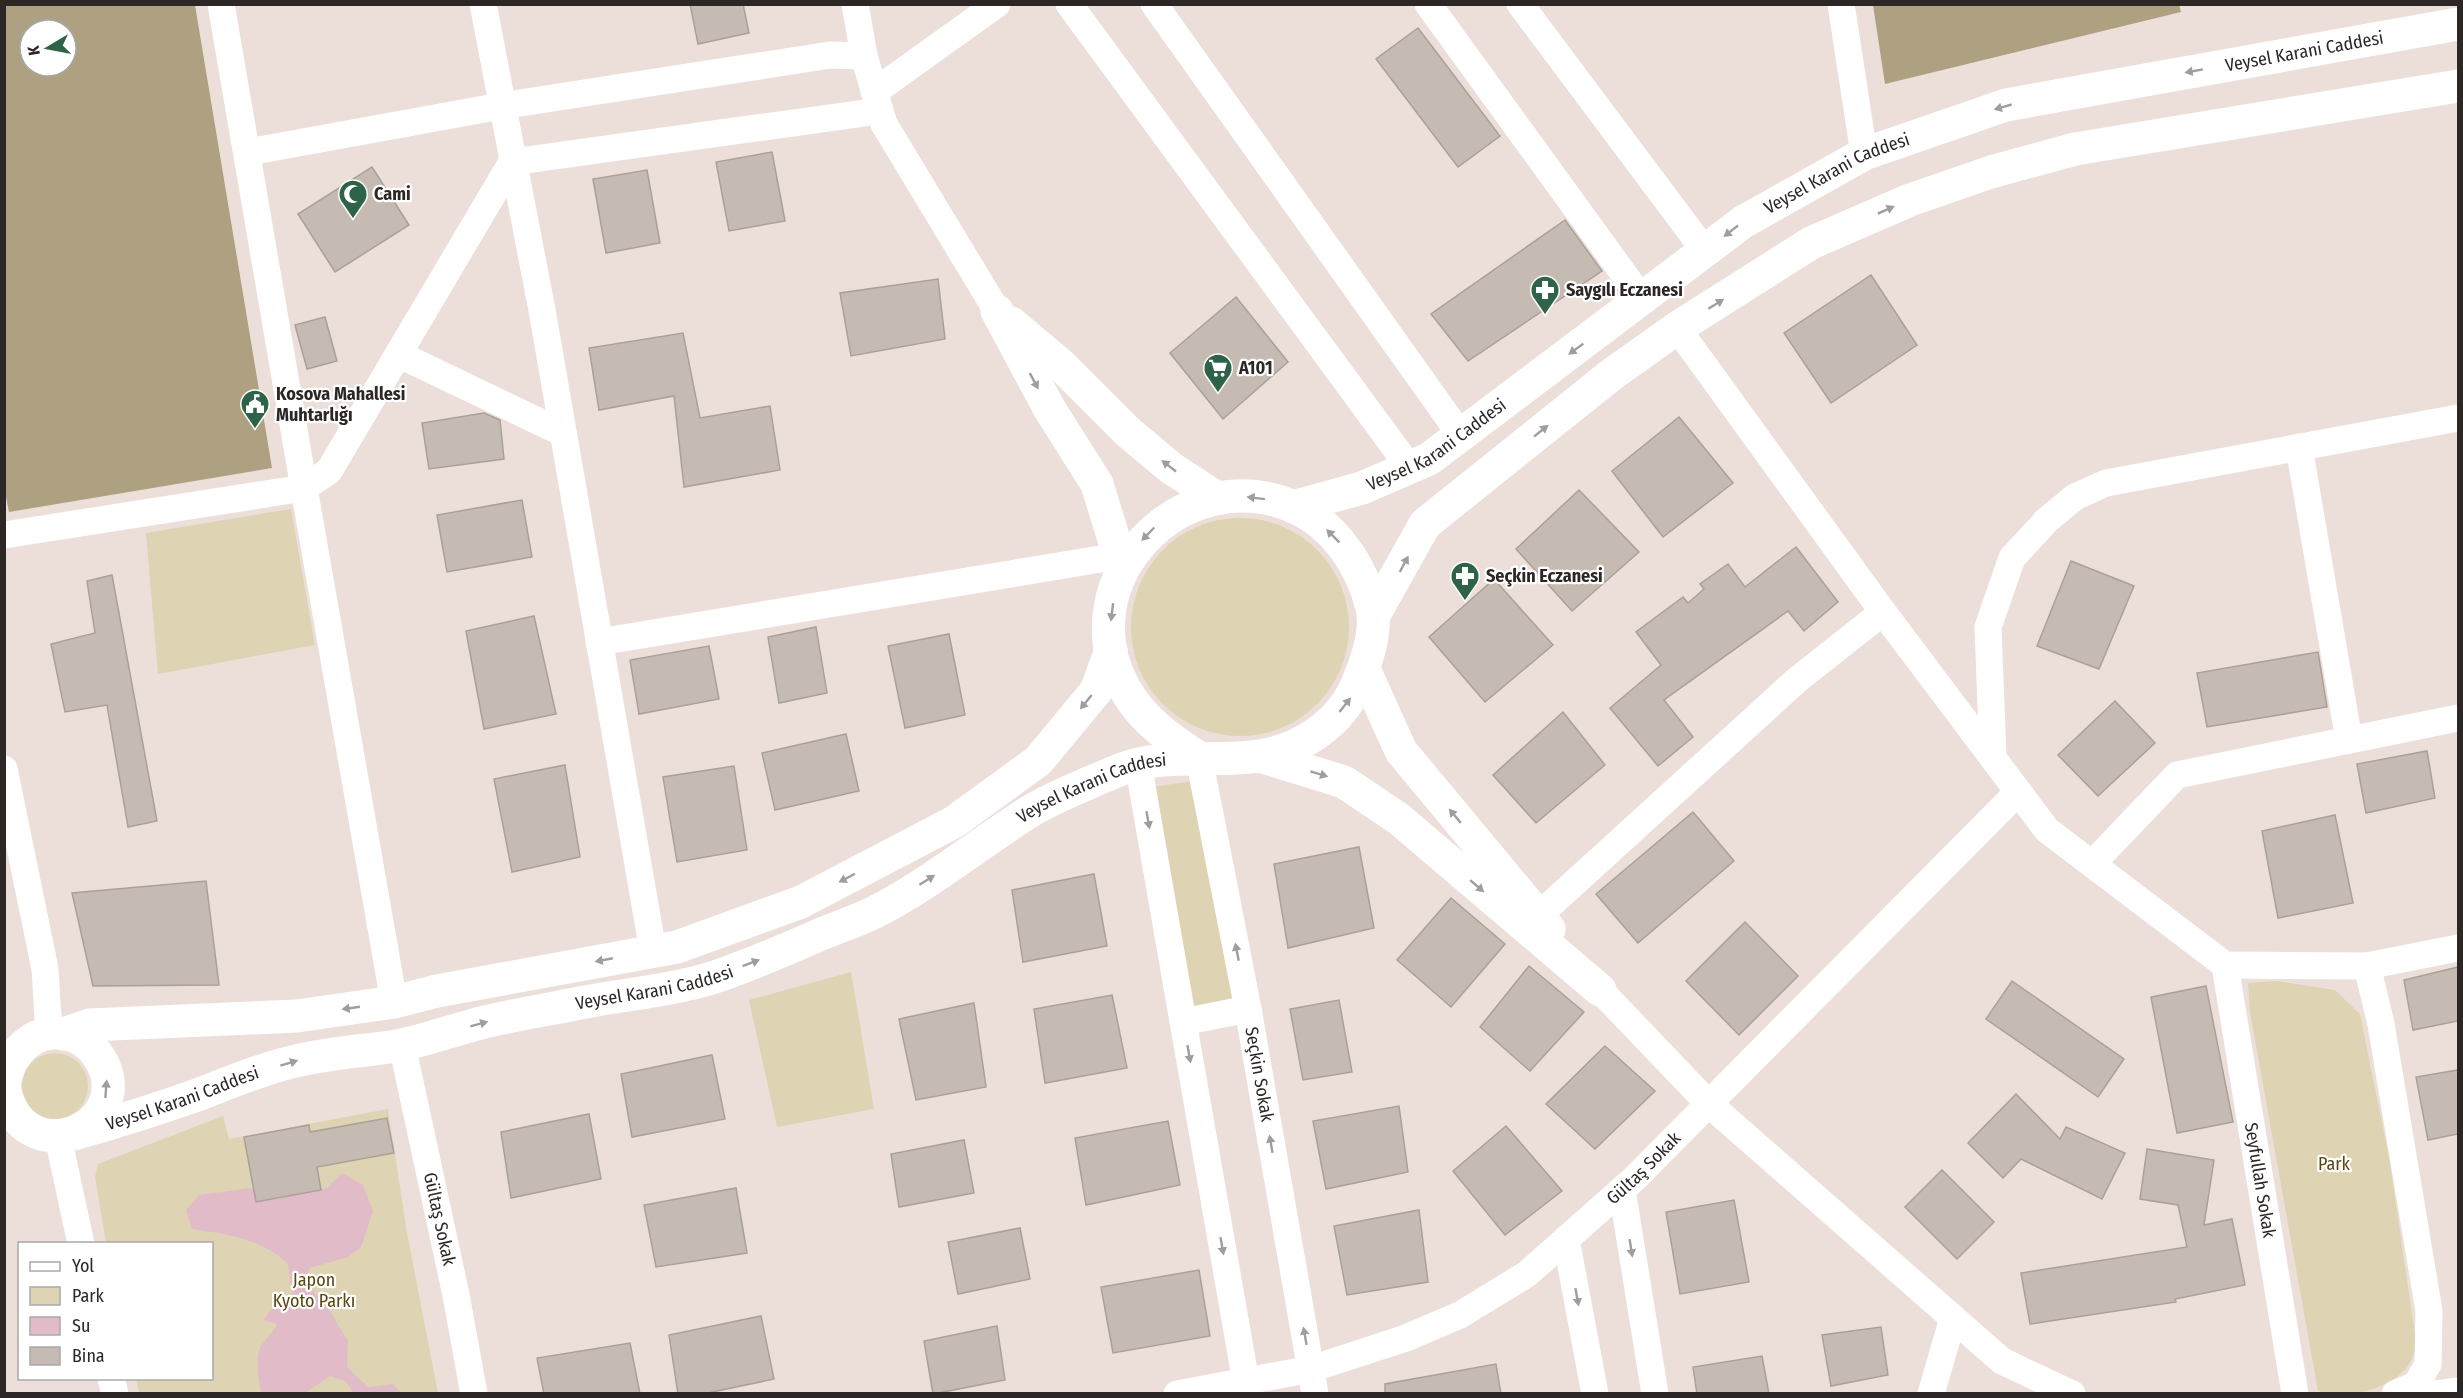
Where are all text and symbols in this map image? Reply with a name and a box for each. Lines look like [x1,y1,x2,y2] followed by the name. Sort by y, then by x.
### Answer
[18,18,78,78] north arrow
[2223,27,2385,77] street label: Veysel Karani Caddesi
[23,44,44,57] text: K
[2185,67,2204,76] one-way arrow
[1993,102,2012,112] one-way arrow
[1760,128,1912,219] street label: Veysel Karani Caddesi
[337,178,369,220] mosque icon: Cami
[374,183,411,205] place label: Cami
[1878,205,1896,215] one-way arrow
[1724,224,1739,236] one-way arrow
[1529,274,1561,316] pharmacy icon: Saygılı Eczanesi
[1566,279,1683,301] place label: Saygılı Eczanesi
[1708,298,1724,309] one-way arrow
[1569,343,1585,355] one-way arrow
[1202,352,1234,394] supermarket icon: A101
[1238,357,1273,379] place label: A101
[1029,373,1039,390] one-way arrow
[276,383,405,426] place label: Kosova Mahallesi Muhtarlığı
[239,388,271,430] public building icon: Kosova Mahallesi Muhtarlığı
[1363,394,1510,496] street label: Veysel Karani Caddesi
[1534,425,1549,437] one-way arrow
[1161,460,1176,472] one-way arrow
[1246,493,1265,503] one-way arrow
[1142,527,1156,541] one-way arrow
[1326,528,1340,543] one-way arrow
[1399,556,1408,573] one-way arrow
[1449,560,1481,602] pharmacy icon: Seçkin Eczanesi
[1486,565,1603,587] place label: Seçkin Eczanesi
[1107,602,1116,621] one-way arrow
[1081,695,1093,710] one-way arrow
[1338,698,1350,713] one-way arrow
[1013,749,1167,828] street label: Veysel Karani Caddesi
[1310,770,1328,780] one-way arrow
[1449,808,1462,824] one-way arrow
[1144,811,1153,830] one-way arrow
[839,873,856,883] one-way arrow
[918,874,935,885] one-way arrow
[1469,879,1484,893] one-way arrow
[1232,942,1241,961] one-way arrow
[595,956,614,965] one-way arrow
[742,958,760,967] one-way arrow
[574,960,736,1015] street label: Veysel Karani Caddesi
[341,1004,360,1013] one-way arrow
[470,1018,488,1028] one-way arrow
[1240,1025,1279,1124] street label: Seçkin Sokak
[1185,1044,1194,1063] one-way arrow
[280,1058,298,1067] one-way arrow
[103,1062,262,1135] street label: Veysel Karani Caddesi
[101,1080,111,1099] one-way arrow
[2240,1121,2280,1240] street label: Seyfullah Sokak
[1602,1127,1686,1209] street label: Gültaş Sokak
[1267,1134,1276,1153] one-way arrow
[2318,1153,2351,1175] park label: Park
[419,1170,460,1268] street label: Gültaş Sokak
[1218,1237,1227,1256] one-way arrow
[1627,1238,1636,1257] one-way arrow
[18,1242,213,1380] legend
[72,1255,94,1277] text: Yol
[273,1269,355,1312] park label: Japon Kyoto Parkı
[72,1285,105,1307] text: Park
[1573,1287,1582,1306] one-way arrow
[72,1315,90,1337] text: Su
[1300,1326,1309,1345] one-way arrow
[72,1345,105,1367] text: Bina

